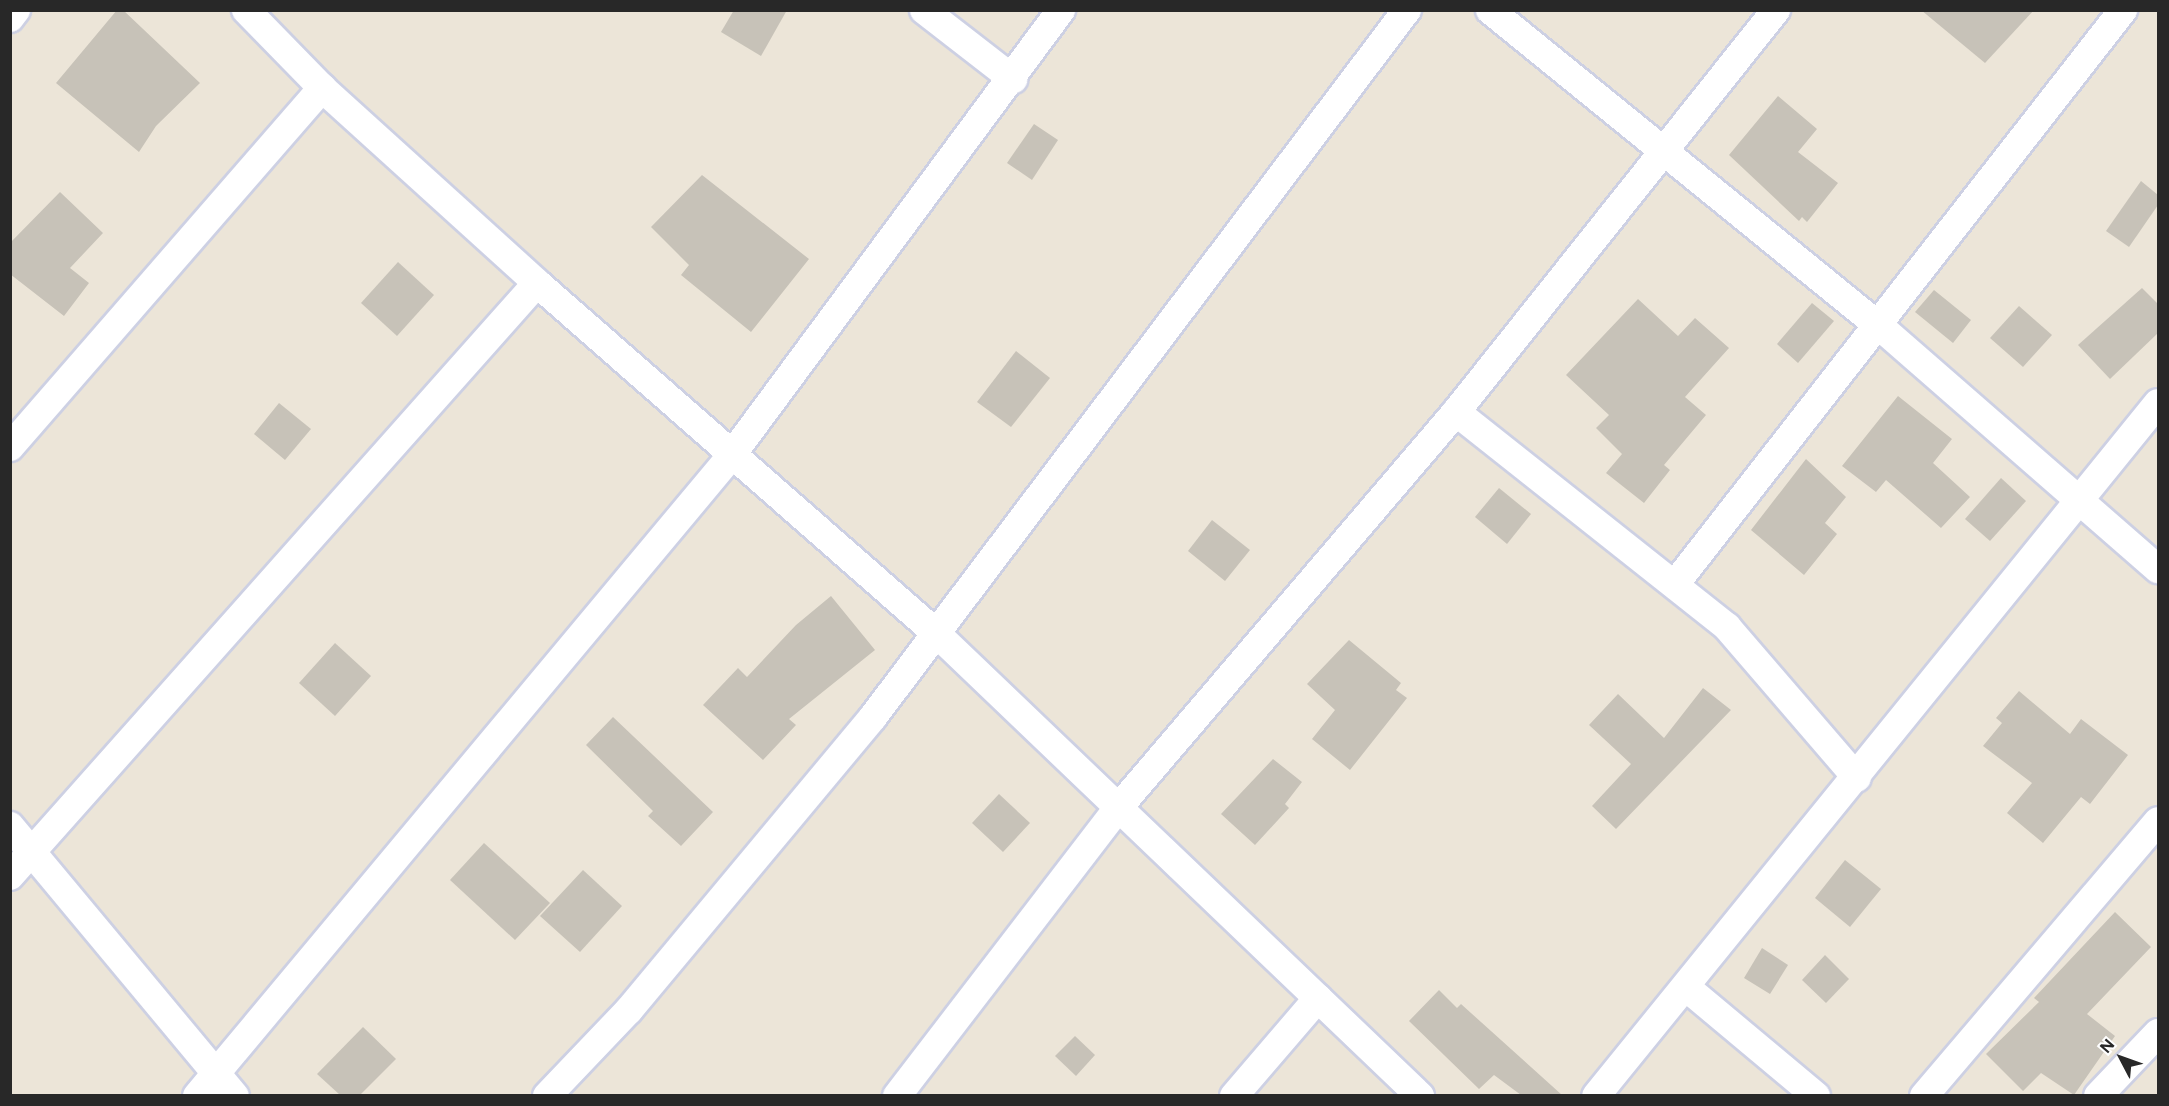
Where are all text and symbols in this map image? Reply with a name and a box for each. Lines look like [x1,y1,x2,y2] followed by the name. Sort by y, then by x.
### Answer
[2091,1028,2151,1088] north arrow
[2096,1035,2118,1057] text: N

